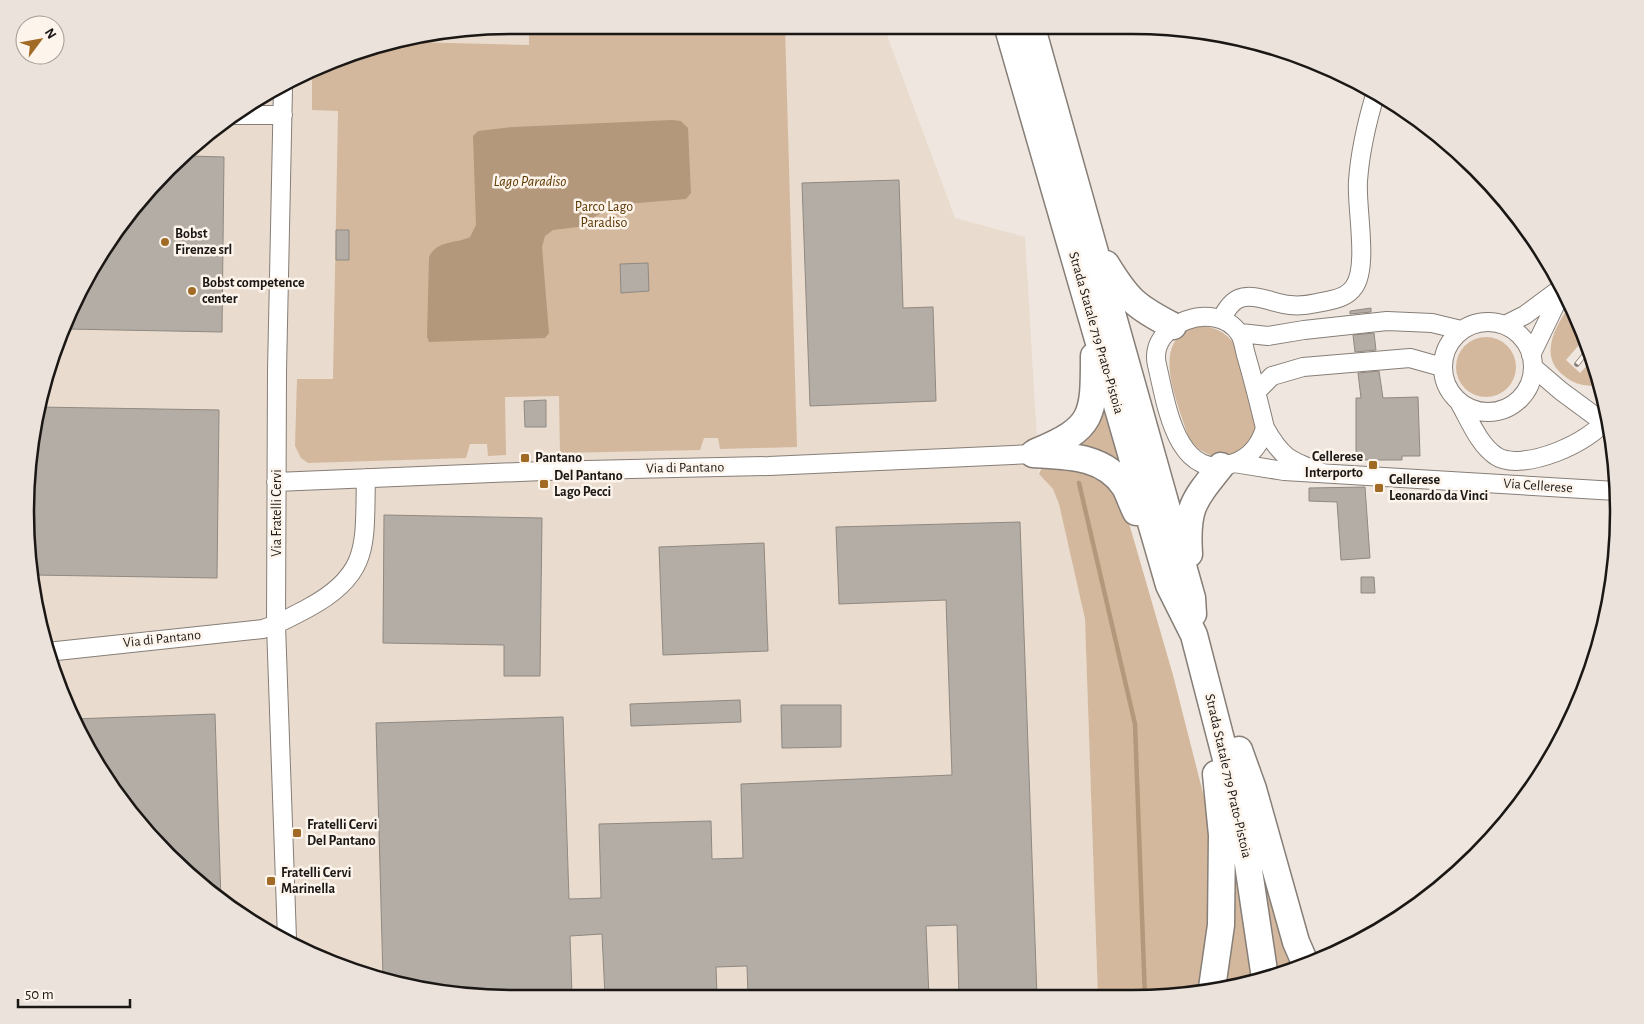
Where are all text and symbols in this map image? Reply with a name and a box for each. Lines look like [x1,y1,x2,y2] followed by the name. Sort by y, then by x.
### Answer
[15,15,65,65] north arrow
[42,26,59,41] text: N
[493,174,567,189] water label: Lago Paradiso
[575,200,633,230] park label: Parco Lago Paradiso
[175,227,232,257] place label: Bobst Firenze srl
[159,236,171,248] marker: Bobst Firenze srl
[1066,250,1126,416] street label: Strada Statale 719 Prato-Pistoia
[202,276,305,306] place label: Bobst competence center
[186,285,198,297] marker: Bobst competence center
[1305,450,1363,480] place label: Cellerese Interporto
[535,451,582,465] place label: Pantano
[519,452,531,464] marker: Pantano
[1367,459,1379,471] marker: Cellerese Interporto
[646,460,724,476] street label: Via di Pantano
[270,469,284,557] street label: Via Fratelli Cervi
[554,469,623,499] place label: Del Pantano Lago Pecci
[1389,473,1488,503] place label: Cellerese Leonardo da Vinci
[1503,477,1573,495] street label: Via Cellerese
[538,478,550,490] marker: Del Pantano Lago Pecci
[1373,482,1385,494] marker: Cellerese Leonardo da Vinci
[122,628,202,650] street label: Via di Pantano
[1202,693,1254,860] street label: Strada Statale 719 Prato-Pistoia
[307,818,377,848] place label: Fratelli Cervi Del Pantano
[291,827,303,839] marker: Fratelli Cervi Del Pantano
[281,866,351,896] place label: Fratelli Cervi Marinella
[265,875,277,887] marker: Fratelli Cervi Marinella
[18,976,130,1008] scale bar
[25,987,54,1002] text: 50 m

